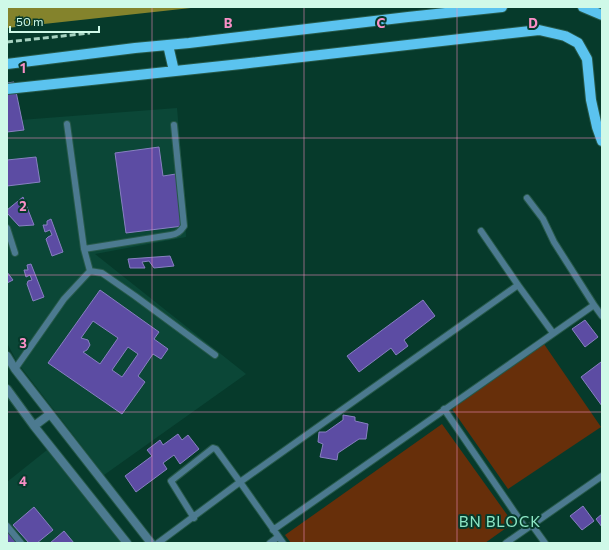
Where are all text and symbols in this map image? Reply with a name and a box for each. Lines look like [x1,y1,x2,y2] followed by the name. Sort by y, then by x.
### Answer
[10,8,99,34] scale bar
[16,14,44,28] text: 50 m
[224,15,233,31] text: B
[377,15,386,31] text: C
[528,15,538,31] text: D
[20,60,26,76] text: 1
[19,198,27,214] text: 2
[19,335,27,351] text: 3
[19,473,27,489] text: 4
[459,512,541,530] district label: BN BLOCK

